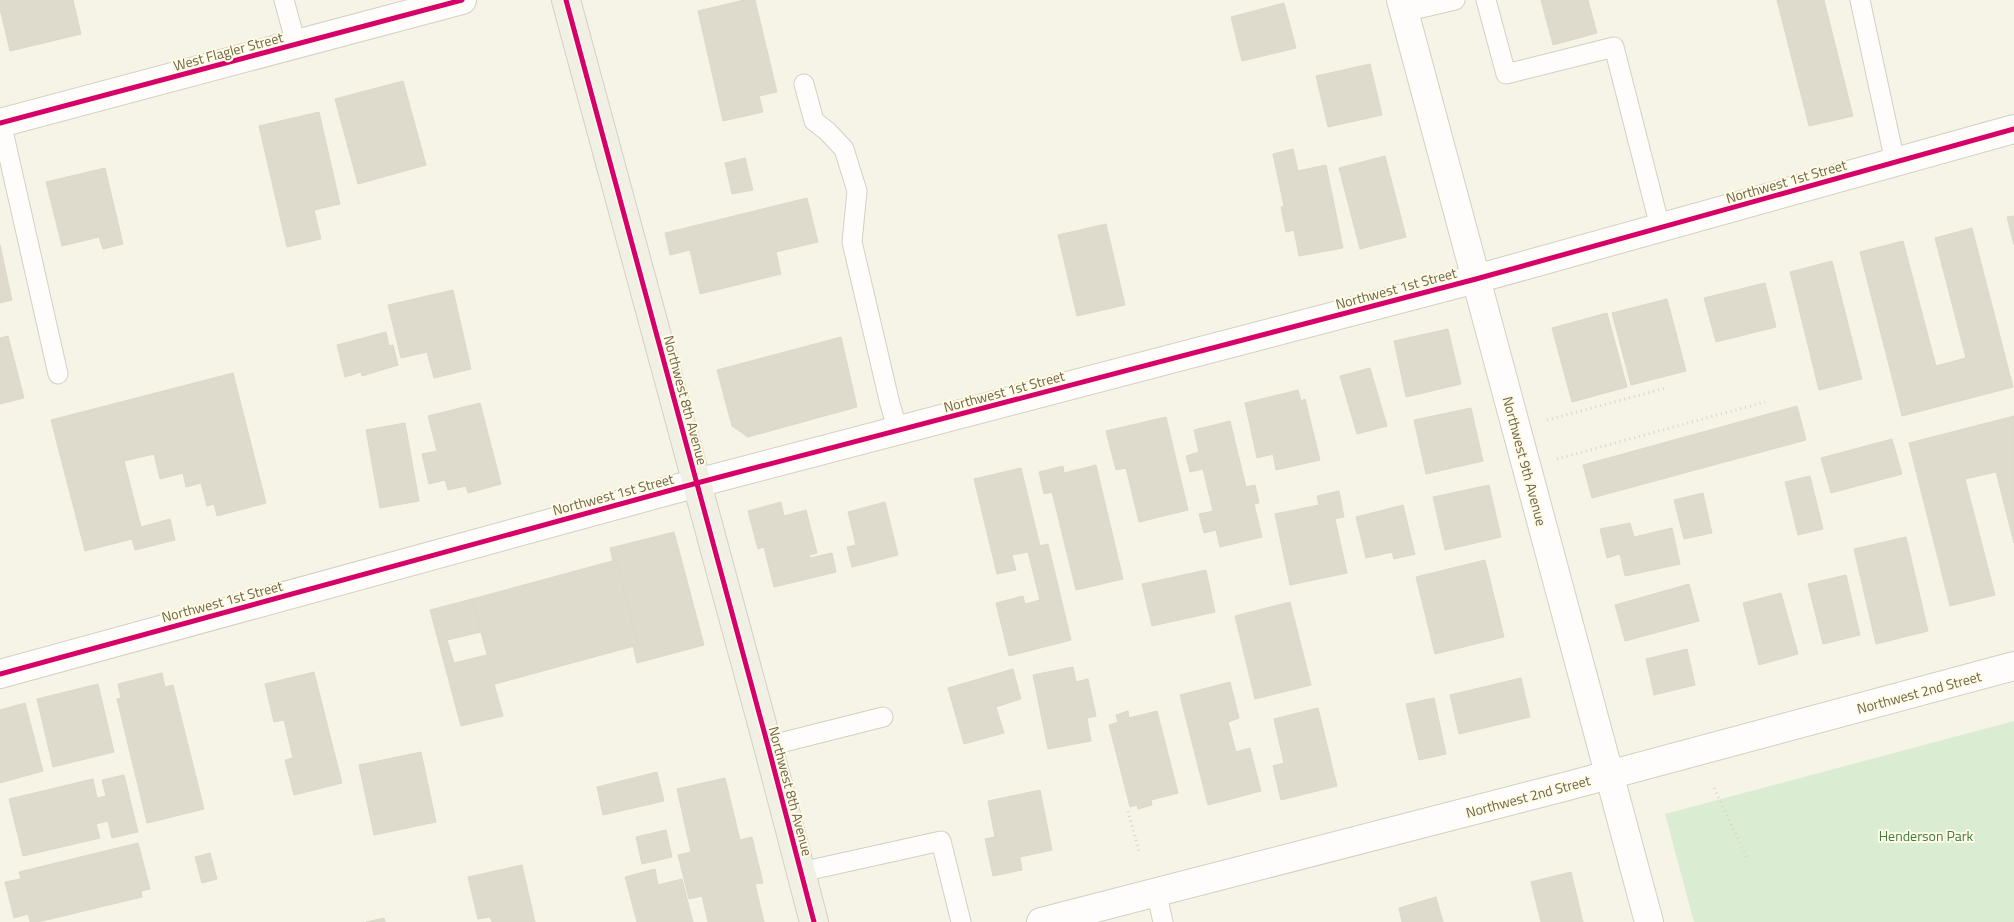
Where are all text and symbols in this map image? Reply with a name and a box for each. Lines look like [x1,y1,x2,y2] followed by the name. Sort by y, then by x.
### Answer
[171,26,285,76] street label: West Flagler Street
[1723,154,1849,208] street label: Northwest 1st Street
[1333,262,1459,314] street label: Northwest 1st Street
[659,333,713,467] street label: Northwest 8th Avenue
[941,365,1067,417] street label: Northwest 1st Street
[1498,394,1552,528] street label: Northwest 9th Avenue
[550,468,676,520] street label: Northwest 1st Street
[159,575,285,627] street label: Northwest 1st Street
[1854,665,1984,719] street label: Northwest 2nd Street
[764,724,818,858] street label: Northwest 8th Avenue
[1463,769,1593,823] street label: Northwest 2nd Street
[1879,825,1974,846] park label: Henderson Park

